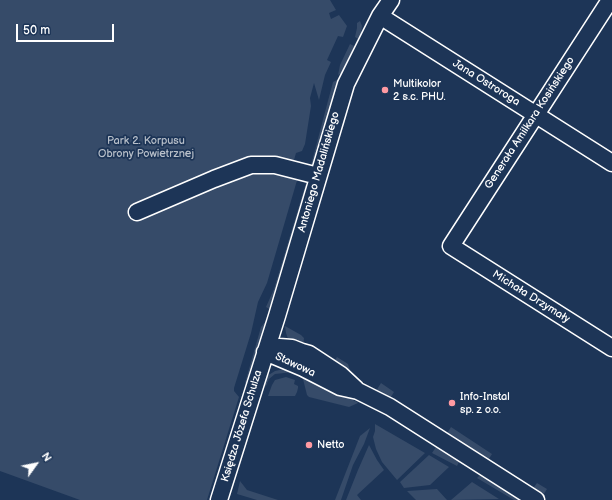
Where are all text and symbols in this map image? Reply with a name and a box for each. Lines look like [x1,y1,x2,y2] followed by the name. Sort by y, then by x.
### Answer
[18,16,116,42] scale bar
[23,23,50,38] text: 50 m
[482,54,578,192] street label: Generała Amilkara Kosińskiego
[450,57,522,109] street label: Jana Ostroroga
[393,77,446,103] place label: Multikolor 2 s.c. PHU.
[380,85,390,95] marker: Multikolor 2 s.c. PHU.
[295,110,343,234] street label: Antoniego Madalińskiego
[98,134,194,160] park label: Park 2. Korpusu Obrony Powietrznej
[490,268,572,326] street label: Michała Drzymały
[273,350,317,380] street label: Stawowa
[219,368,265,484] street label: Księdza Józefa Schulza
[460,390,510,416] place label: Info-Instal sp. z o.o.
[447,398,457,408] marker: Info-Instal sp. z o.o.
[317,438,344,452] place label: Netto
[304,440,314,450] marker: Netto
[16,444,56,484] north arrow
[39,450,54,464] text: N

